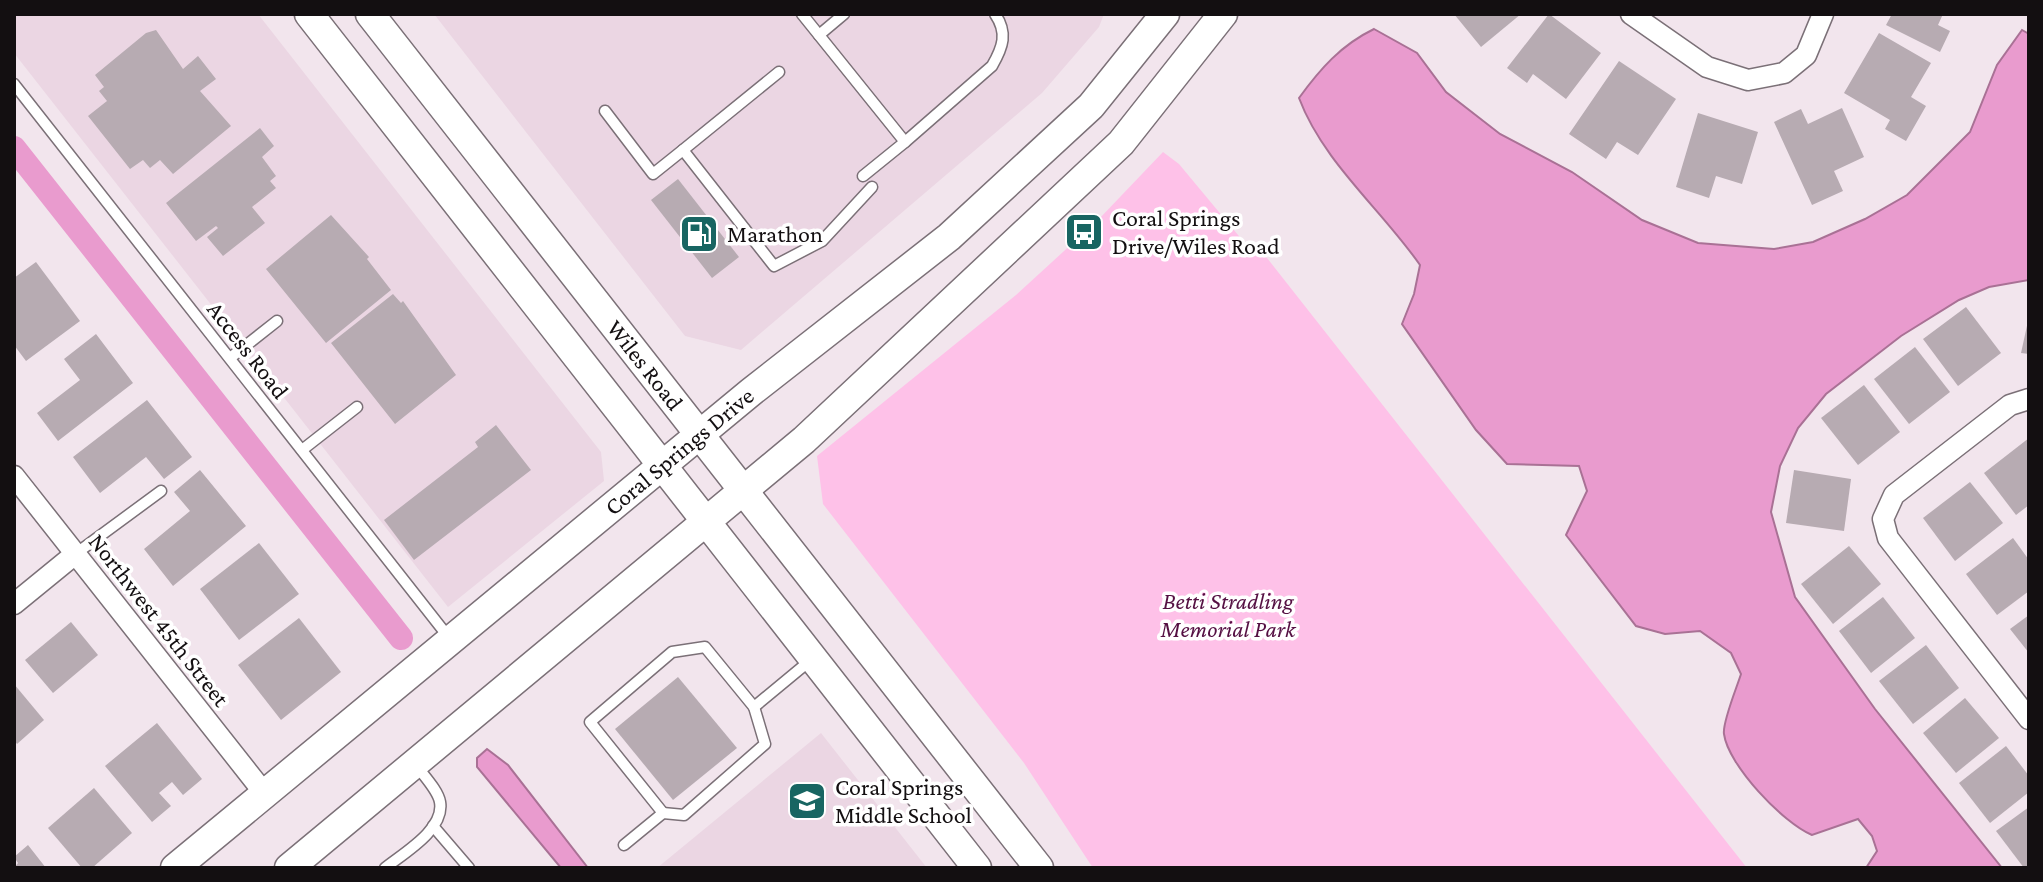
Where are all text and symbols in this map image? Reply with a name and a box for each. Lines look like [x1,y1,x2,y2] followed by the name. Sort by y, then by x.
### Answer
[1112,204,1280,259] place label: Coral Springs Drive/Wiles Road
[1063,211,1105,253] bus stop icon: Coral Springs Drive/Wiles Road
[678,213,720,255] fuel station icon: Marathon
[727,220,823,247] place label: Marathon
[202,296,295,404] street label: Access Road
[602,314,689,416] street label: Wiles Road
[599,382,759,520] street label: Coral Springs Drive
[84,528,236,712] street label: Northwest 45th Street
[1160,587,1297,642] park label: Betti Stradling Memorial Park
[835,773,972,828] place label: Coral Springs Middle School
[786,780,828,822] school or university icon: Coral Springs Middle School

